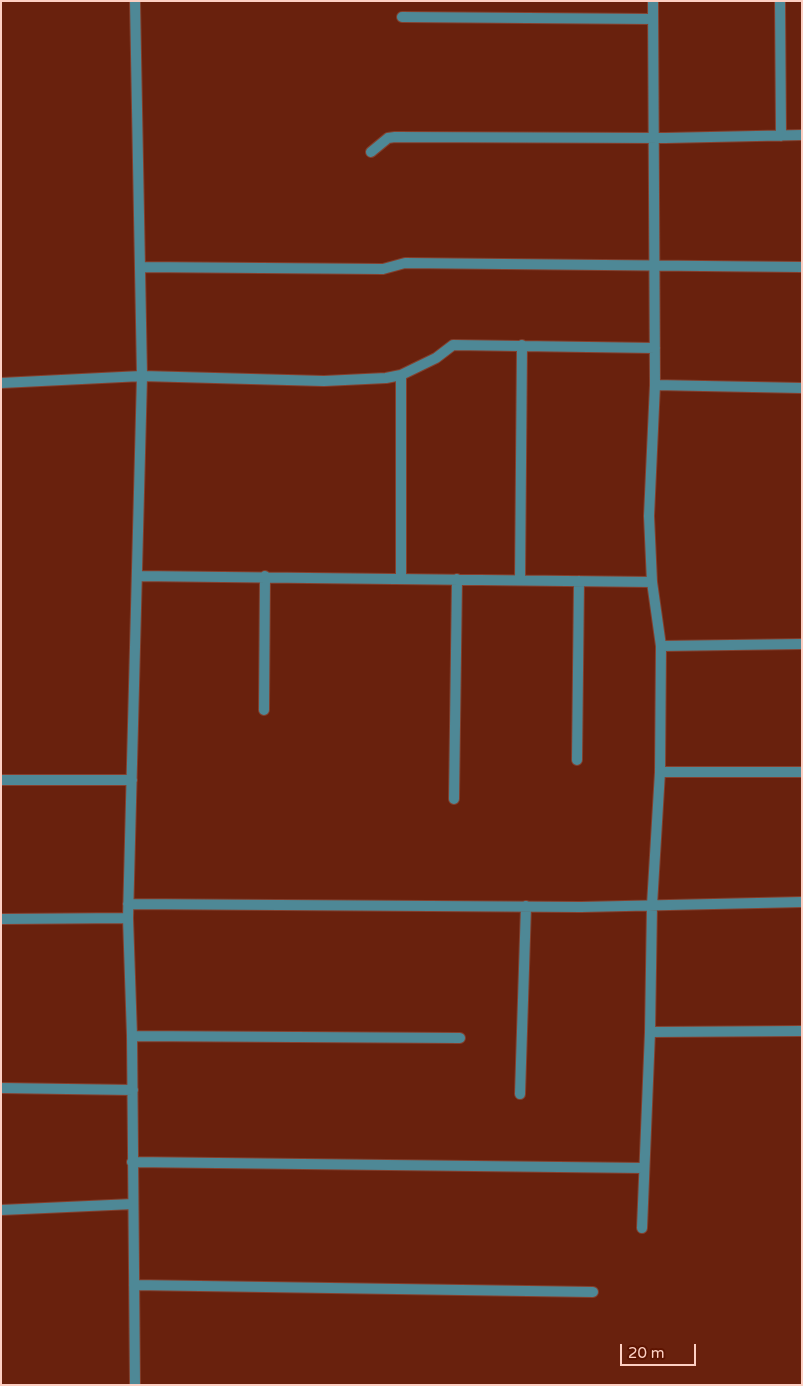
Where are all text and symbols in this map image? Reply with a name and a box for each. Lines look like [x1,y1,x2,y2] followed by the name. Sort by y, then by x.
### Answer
[623,1334,699,1366] scale bar
[628,1344,665,1362] text: 20 m

